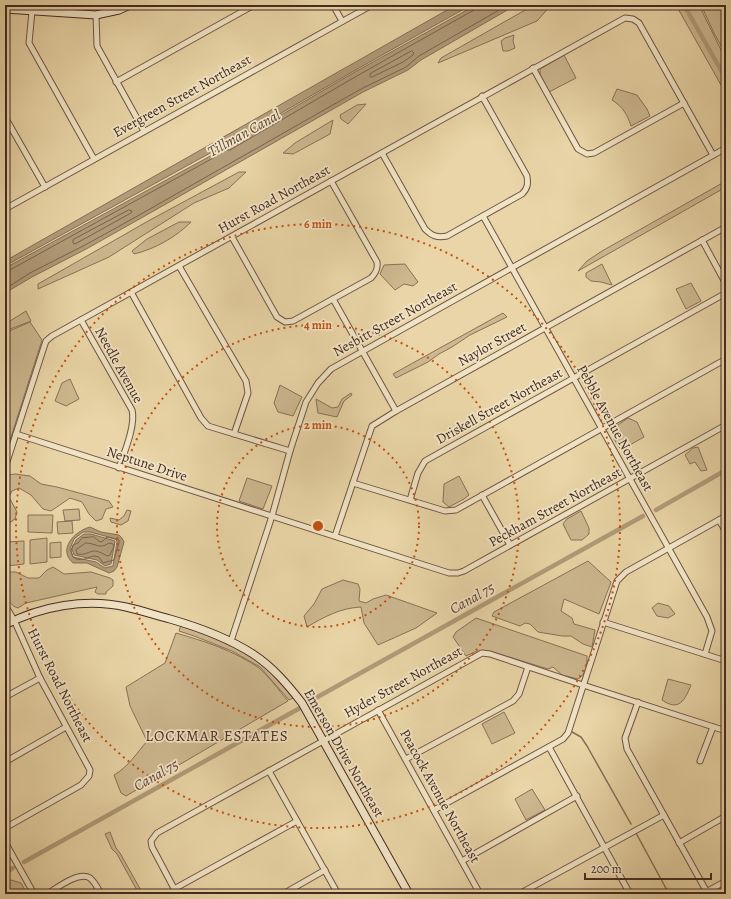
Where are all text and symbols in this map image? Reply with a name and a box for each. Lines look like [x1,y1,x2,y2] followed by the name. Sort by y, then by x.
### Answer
[110,50,255,142] street label: Evergreen Street Northeast
[204,105,284,161] water label: Tillman Canal
[214,160,334,238] street label: Hurst Road Northeast
[304,216,332,232] text: 6 min
[330,277,461,361] street label: Nesbitt Street Northeast
[304,317,332,333] text: 4 min
[454,317,530,371] street label: Naylor Street
[90,324,148,406] street label: Needle Avenue
[572,361,658,495] street label: Pebble Avenue Northeast
[432,363,566,449] street label: Driskell Street Northeast
[304,417,332,433] text: 2 min
[104,442,190,486] street label: Neptune Drive
[485,462,625,551] street label: Peckham Street Northeast
[311,519,325,533] centre of rings
[446,577,499,619] water label: Canal 75
[23,625,97,746] street label: Hurst Road Northeast
[340,641,466,722] street label: Hyder Street Northeast
[299,685,389,821] street label: Emerson Drive Northeast
[145,726,289,746] district label: LOCKMAR ESTATES
[395,726,485,867] street label: Peacock Avenue Northeast
[130,754,183,796] water label: Canal 75
[585,855,711,881] scale bar
[591,861,622,877] text: 200 m

